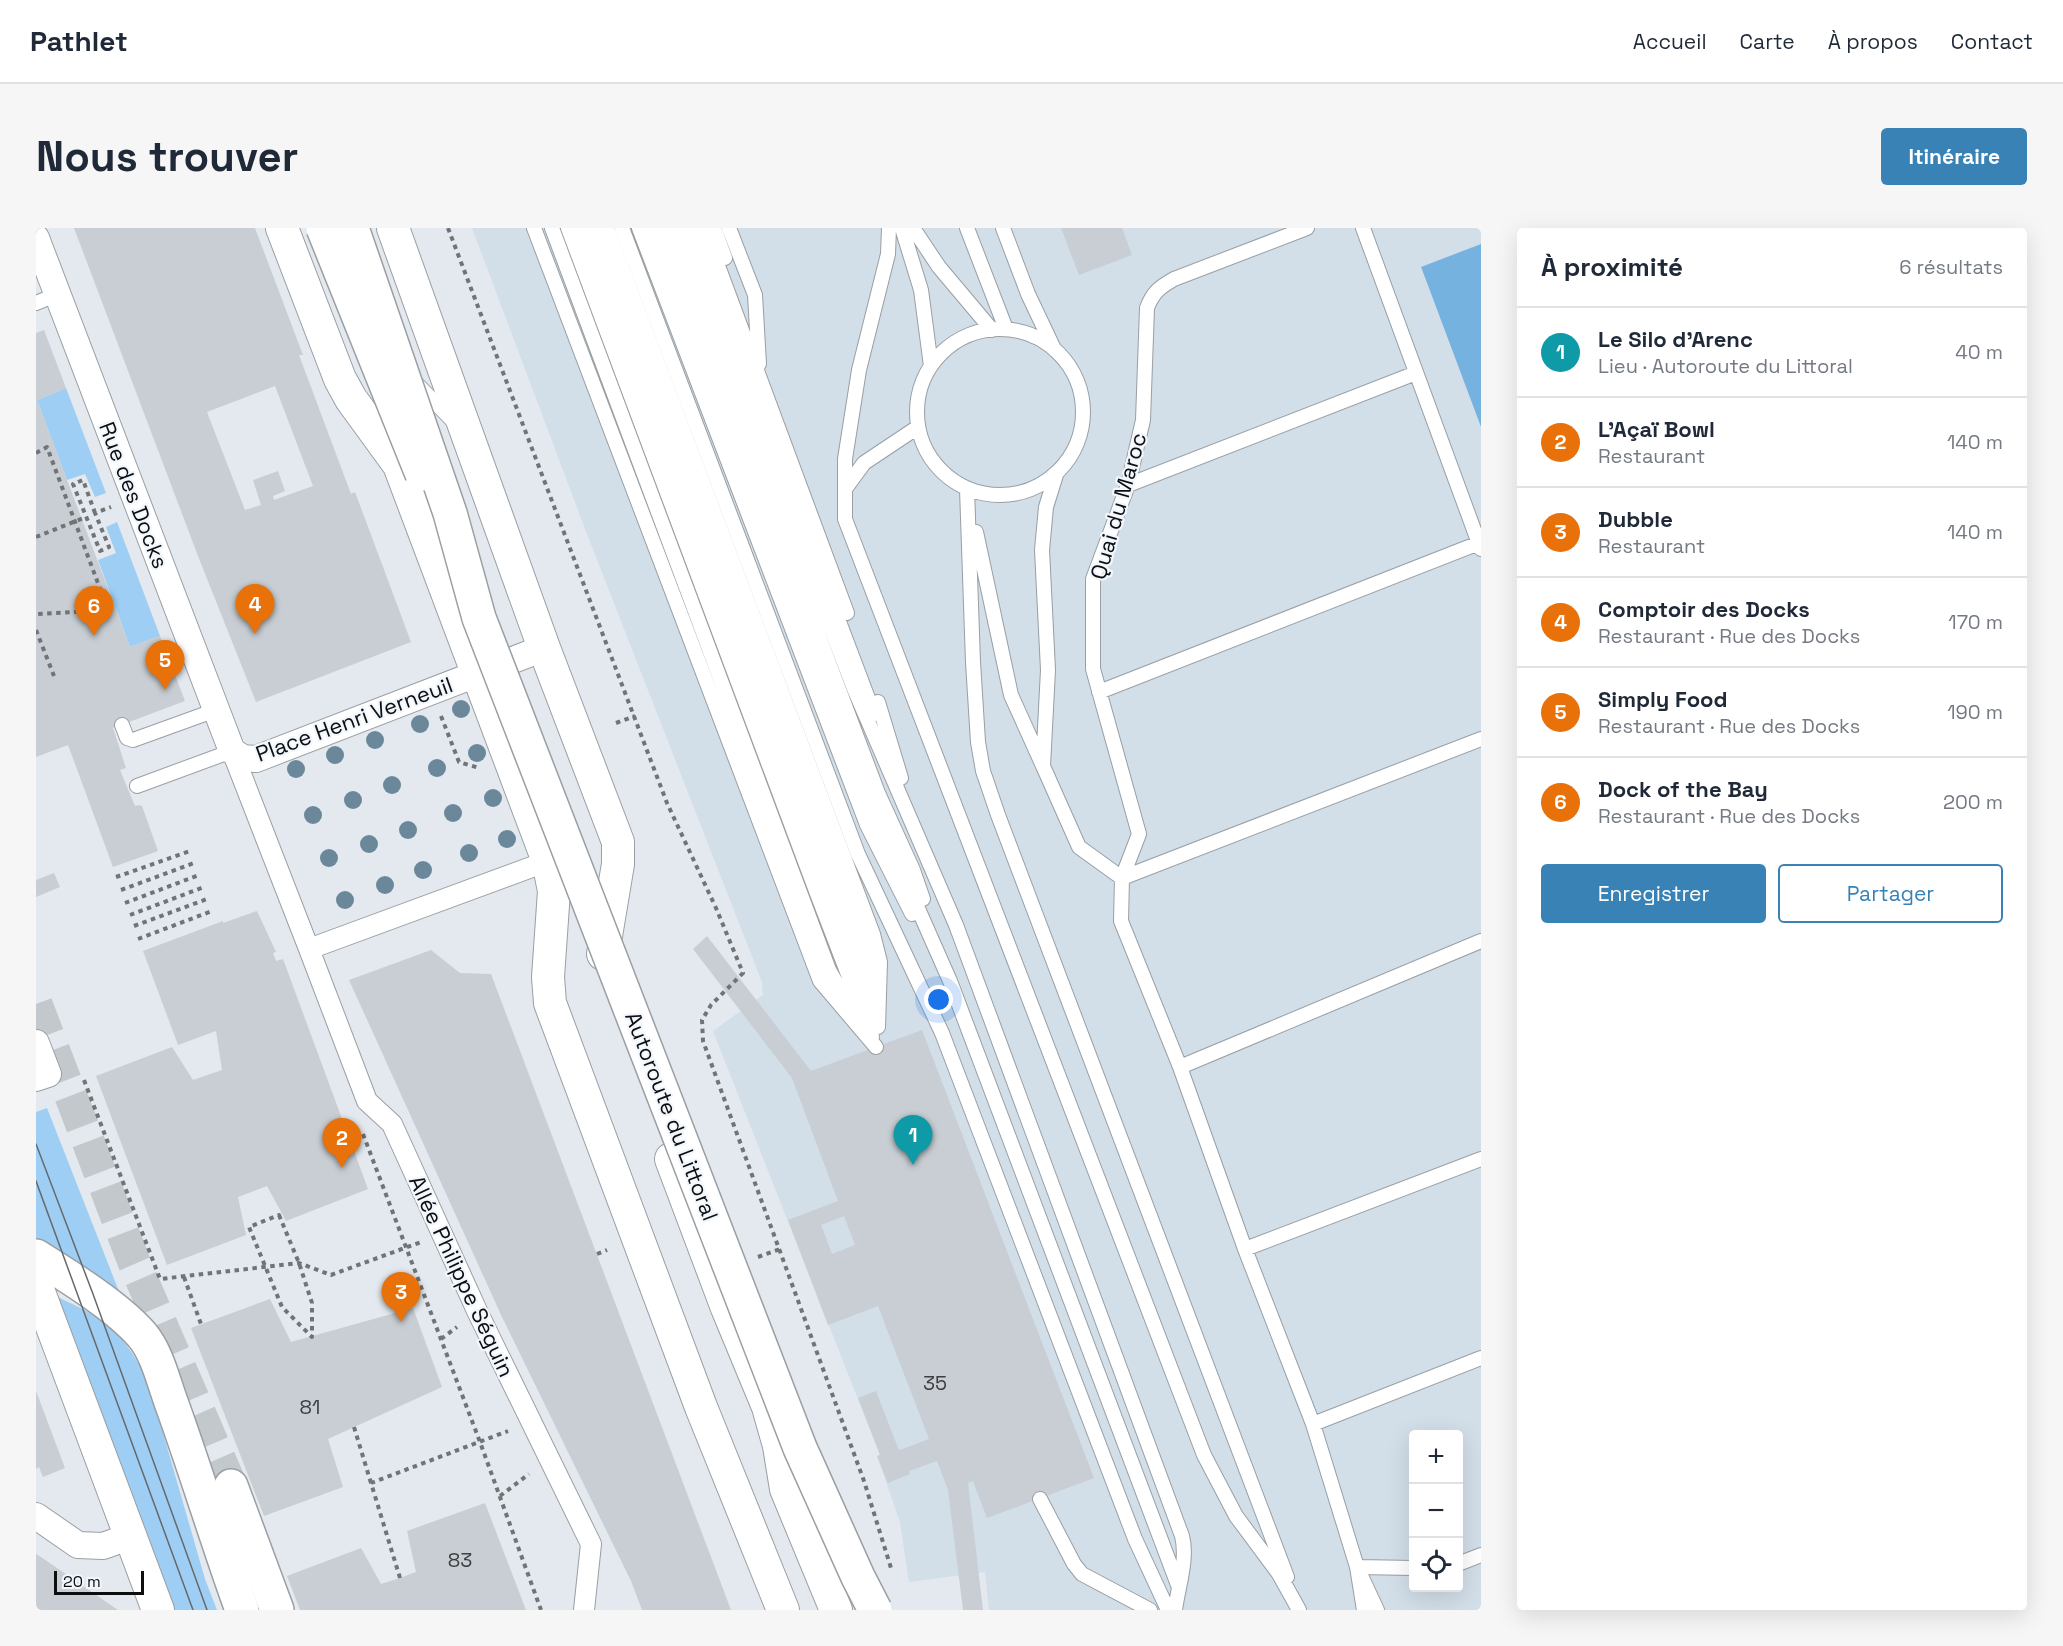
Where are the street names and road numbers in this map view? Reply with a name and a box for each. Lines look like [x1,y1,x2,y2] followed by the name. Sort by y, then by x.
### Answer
[93,418,175,572] street label: Rue des Docks
[1084,429,1152,583] street label: Quai du Maroc
[252,670,456,768] street label: Place Henri Verneuil
[619,1008,725,1224] street label: Autoroute du Littoral
[403,1171,521,1381] street label: Allée Philippe Séguin

